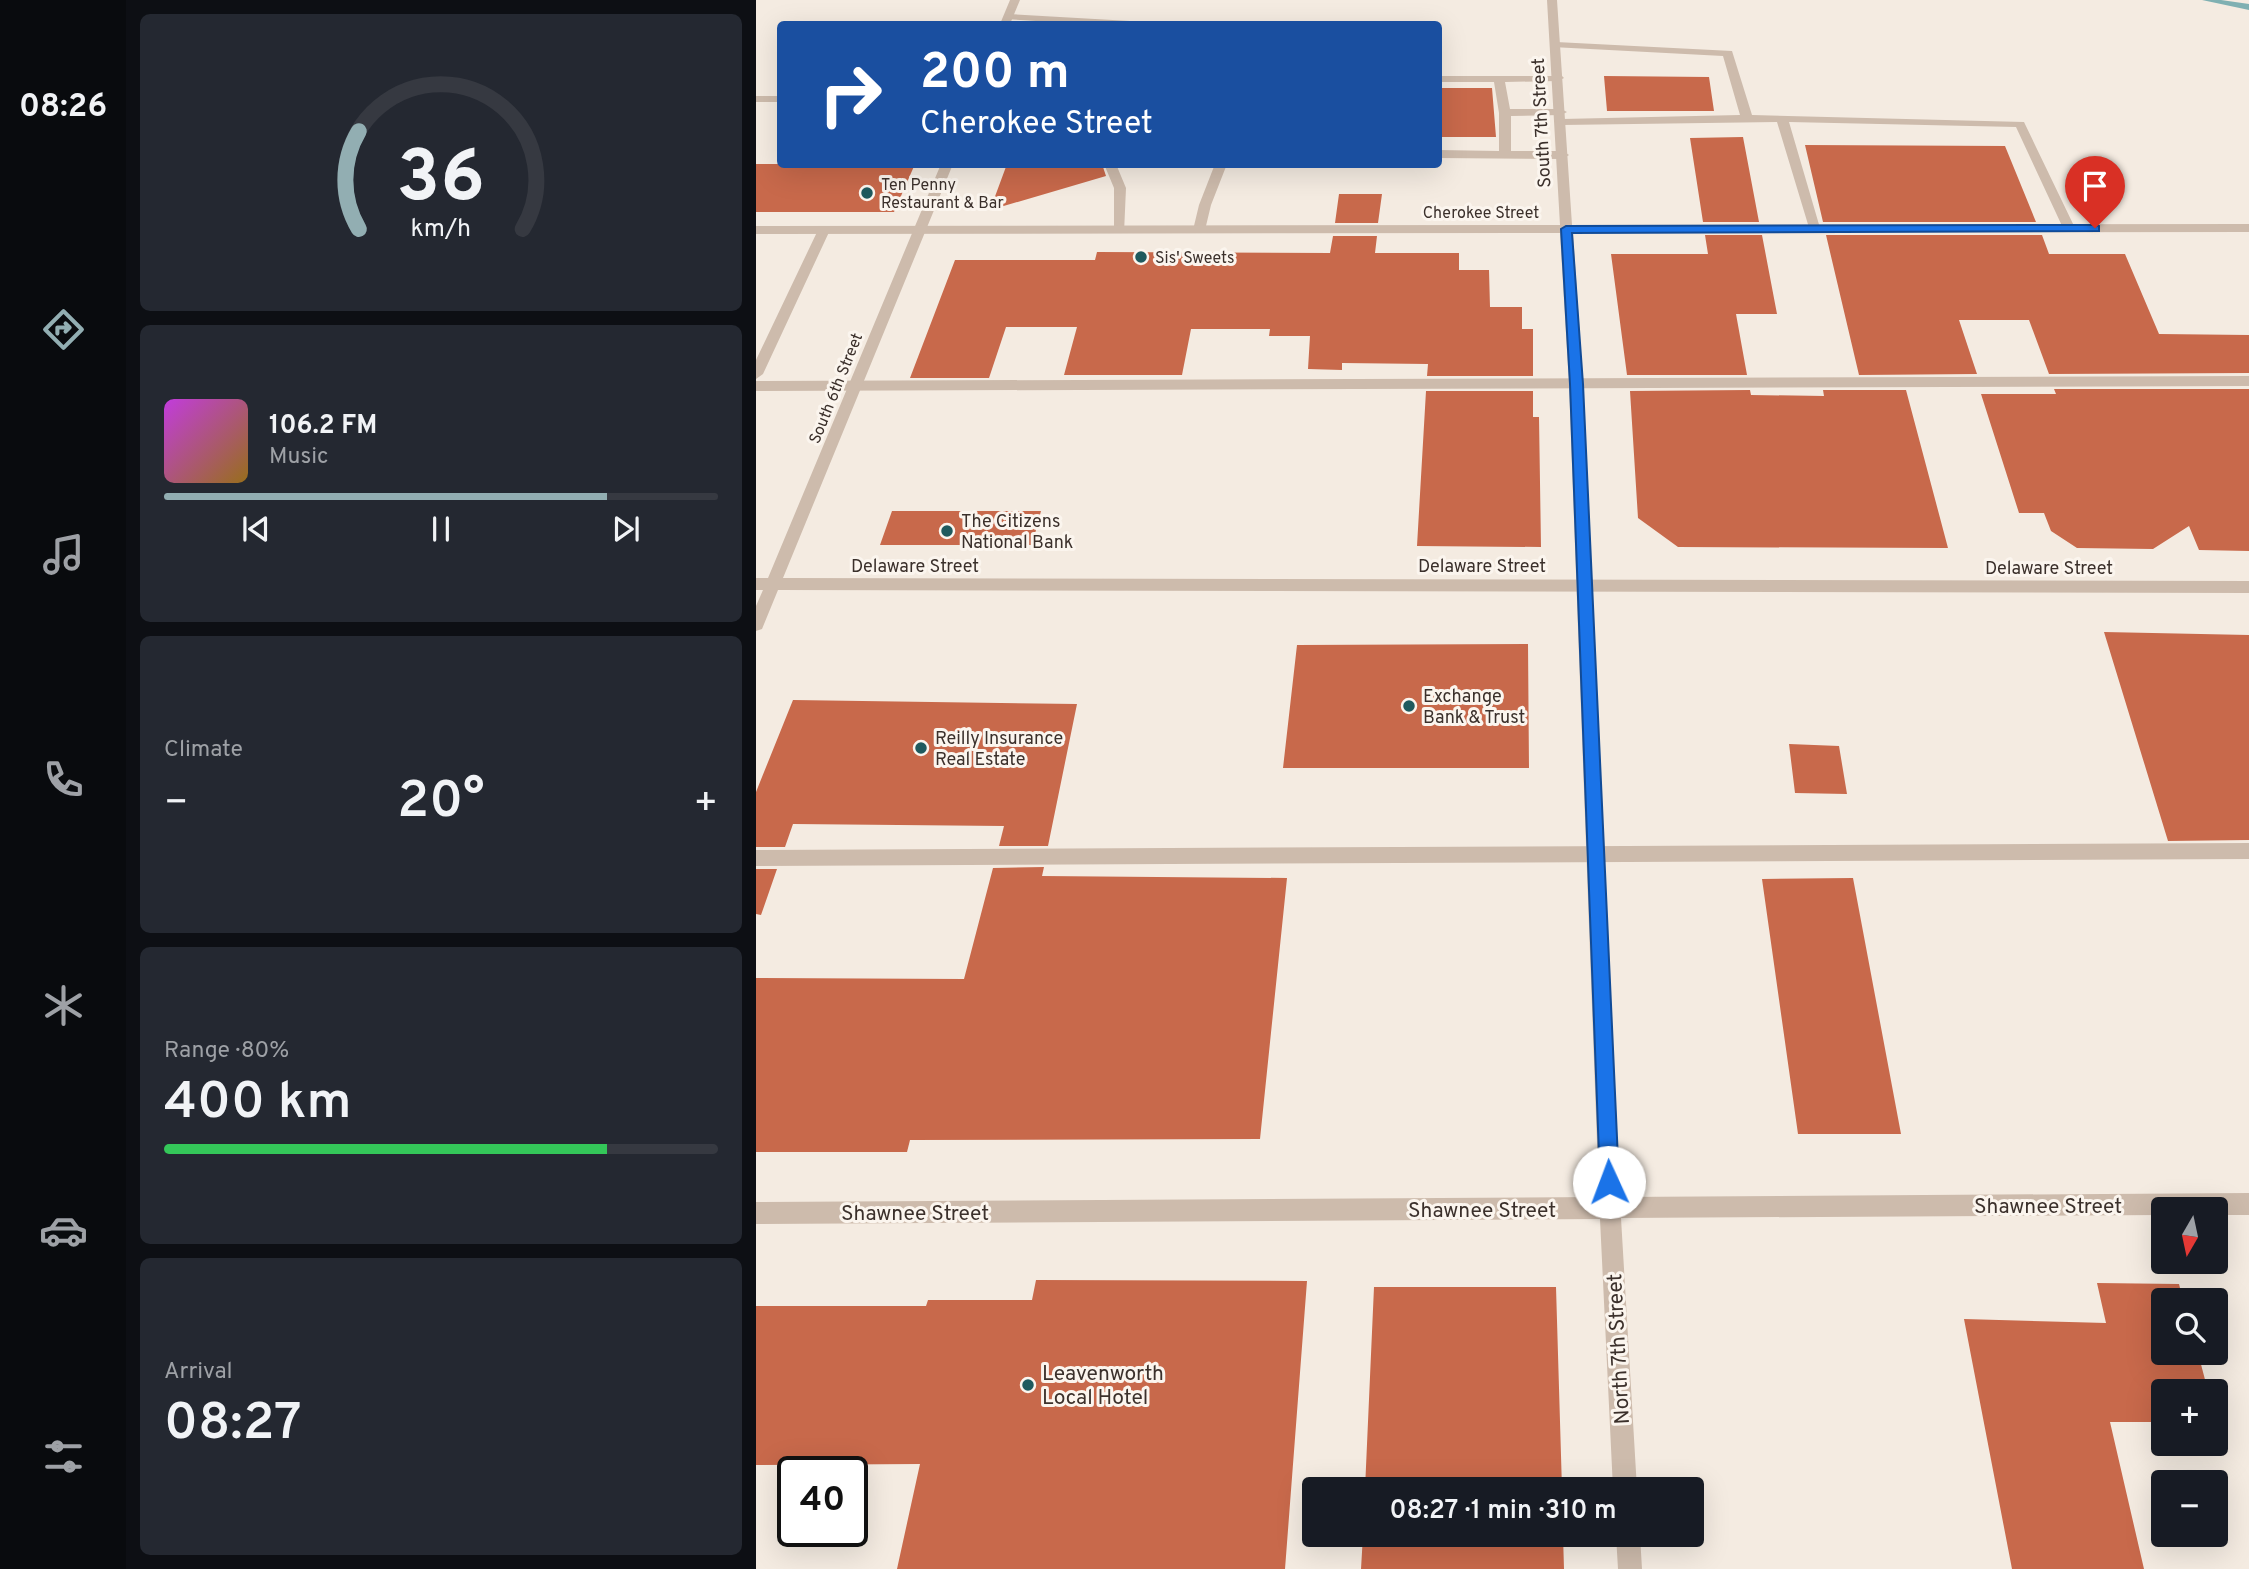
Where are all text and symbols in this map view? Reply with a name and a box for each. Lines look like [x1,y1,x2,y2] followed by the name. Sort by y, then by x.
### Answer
[920,44,1070,106] text: 200 m
[805,49,896,140] icon: right
[1528,57,1557,188] street label: South 7th Street
[19,88,107,128] text: 08:26
[920,105,1153,145] text: Cherokee Street
[397,135,485,227] text: 36
[2065,156,2125,228] pin
[2076,167,2114,205] icon: arrive
[881,176,1004,214] place label: Ten Penny Restaurant & Bar
[859,185,875,201] marker: Ten Penny Restaurant & Bar
[1423,204,1539,224] street label: Cherokee Street
[411,213,471,245] text: km/h
[1133,249,1149,265] marker: Sis' Sweets
[1155,249,1234,269] place label: Sis' Sweets
[39,305,88,354] icon: directions
[806,330,868,447] street label: South 6th Street
[269,410,377,443] text: 106.2 FM
[269,443,329,472] text: Music
[237,510,275,548] icon: previous
[422,510,460,548] icon: pause
[607,510,645,548] icon: next
[961,511,1073,555] place label: The Citizens National Bank
[939,523,955,539] marker: The Citizens National Bank
[39,530,88,579] icon: music
[851,556,979,579] street label: Delaware Street
[1418,556,1546,579] street label: Delaware Street
[1985,558,2113,581] street label: Delaware Street
[1423,686,1525,730] place label: Exchange Bank & Trust
[1401,698,1417,714] marker: Exchange Bank & Trust
[935,728,1063,772] place label: Reilly Insurance Real Estate
[164,736,243,765] text: Climate
[913,740,929,756] marker: Reilly Insurance Real Estate
[39,755,88,804] icon: phone
[397,770,485,836] text: 20°
[164,780,189,829] text: −
[693,780,718,829] text: +
[39,981,88,1030] icon: climate
[164,1037,289,1066] text: Range · 80%
[164,1071,351,1137] text: 400 km
[1572,1145,1646,1219] position arrow
[1974,1194,2122,1221] street label: Shawnee Street
[2151,1197,2228,1274] north arrow
[2151,1197,2228,1547] map controls
[1408,1198,1556,1225] street label: Shawnee Street
[841,1201,989,1228] street label: Shawnee Street
[39,1206,88,1255] icon: car
[1602,1273,1637,1425] street label: North 7th Street
[2151,1288,2228,1365] button: search
[164,1358,233,1387] text: Arrival
[1042,1361,1164,1412] place label: Leavenworth Local Hotel
[1020,1377,1036,1393] marker: Leavenworth Local Hotel
[2151,1379,2228,1456] button: +
[164,1392,302,1458] text: 08:27
[39,1432,88,1481] icon: filters
[777,1456,868,1547] speed limit sign: 40
[2151,1470,2228,1547] button: −
[1390,1495,1616,1528] text: 08:27 · 1 min · 310 m

